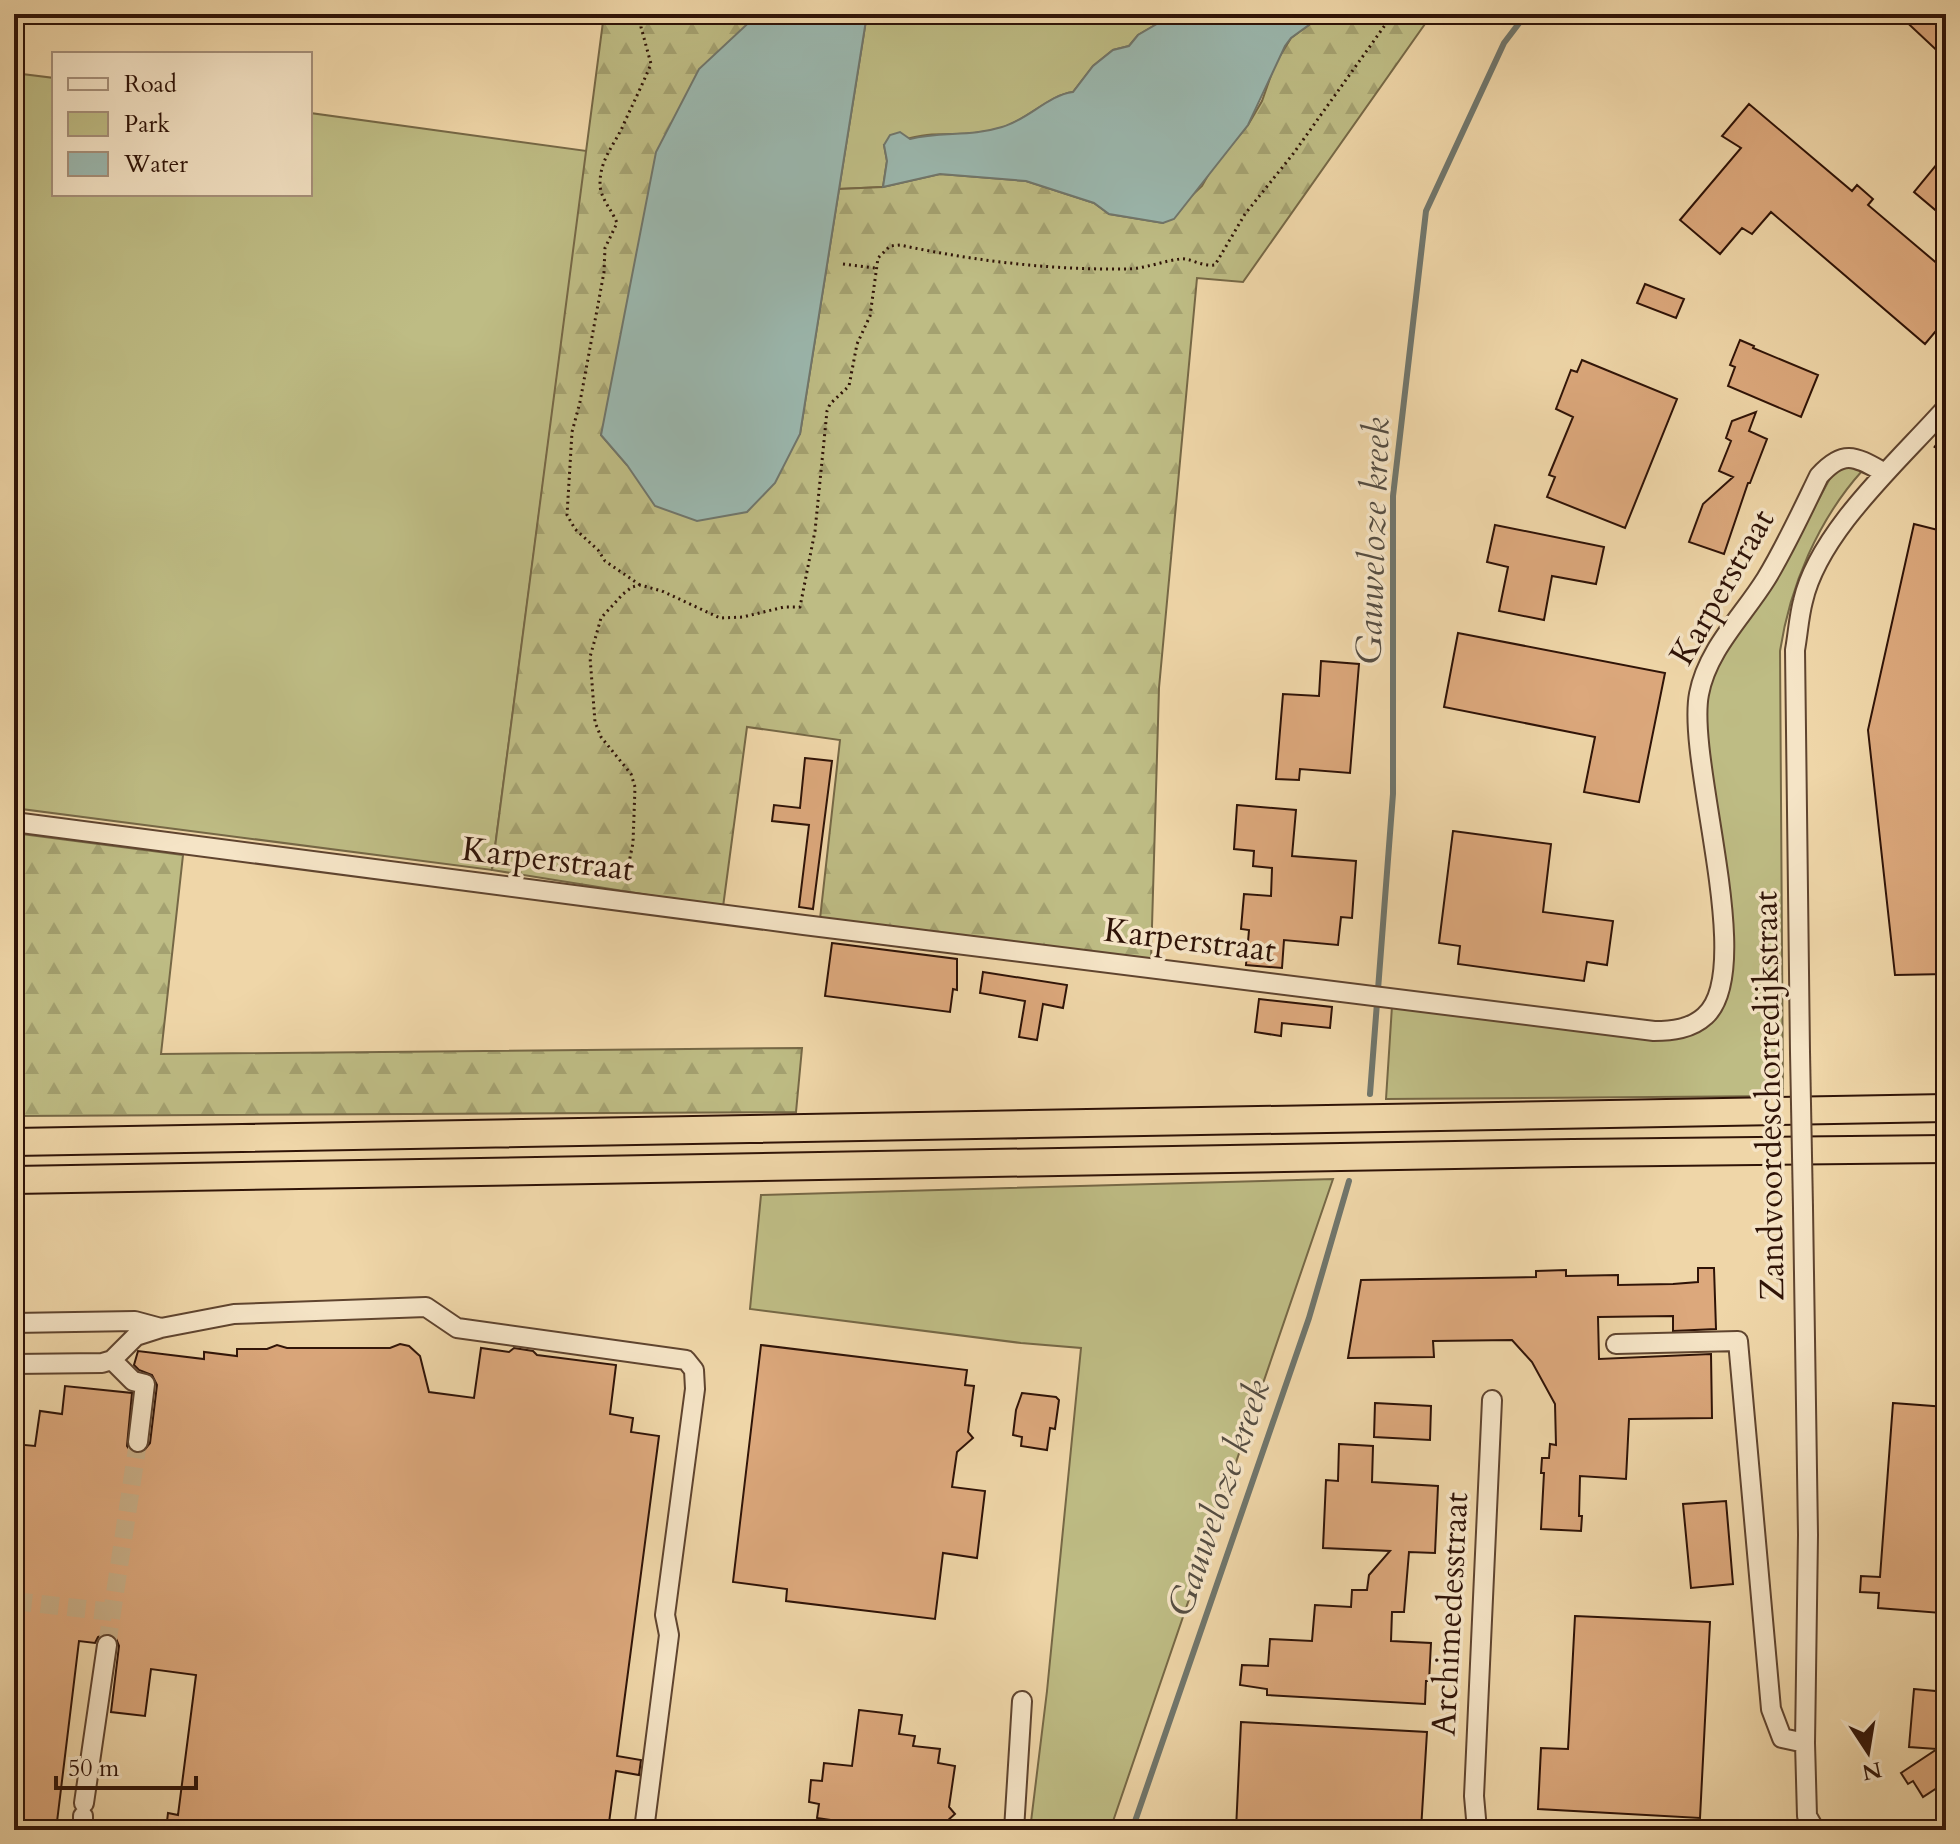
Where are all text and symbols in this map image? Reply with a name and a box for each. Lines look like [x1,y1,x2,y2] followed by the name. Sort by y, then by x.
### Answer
[52,52,312,196] legend
[124,68,177,101] text: Road
[124,108,170,141] text: Park
[123,148,188,181] text: Water
[1344,417,1402,665] water label: Gauweloze kreek
[1659,500,1785,673] street label: Karperstraat
[459,826,637,892] street label: Karperstraat
[1742,890,1796,1302] street label: Zandvoordeschorredijkstraat
[1101,907,1279,973] street label: Karperstraat
[1156,1373,1282,1623] water label: Gauweloze kreek
[1421,1491,1479,1737] street label: Archimedesstraat
[1828,1712,1908,1792] north arrow
[56,1740,196,1790] scale bar
[68,1752,120,1785] text: 50 m
[1859,1754,1884,1787] text: N

